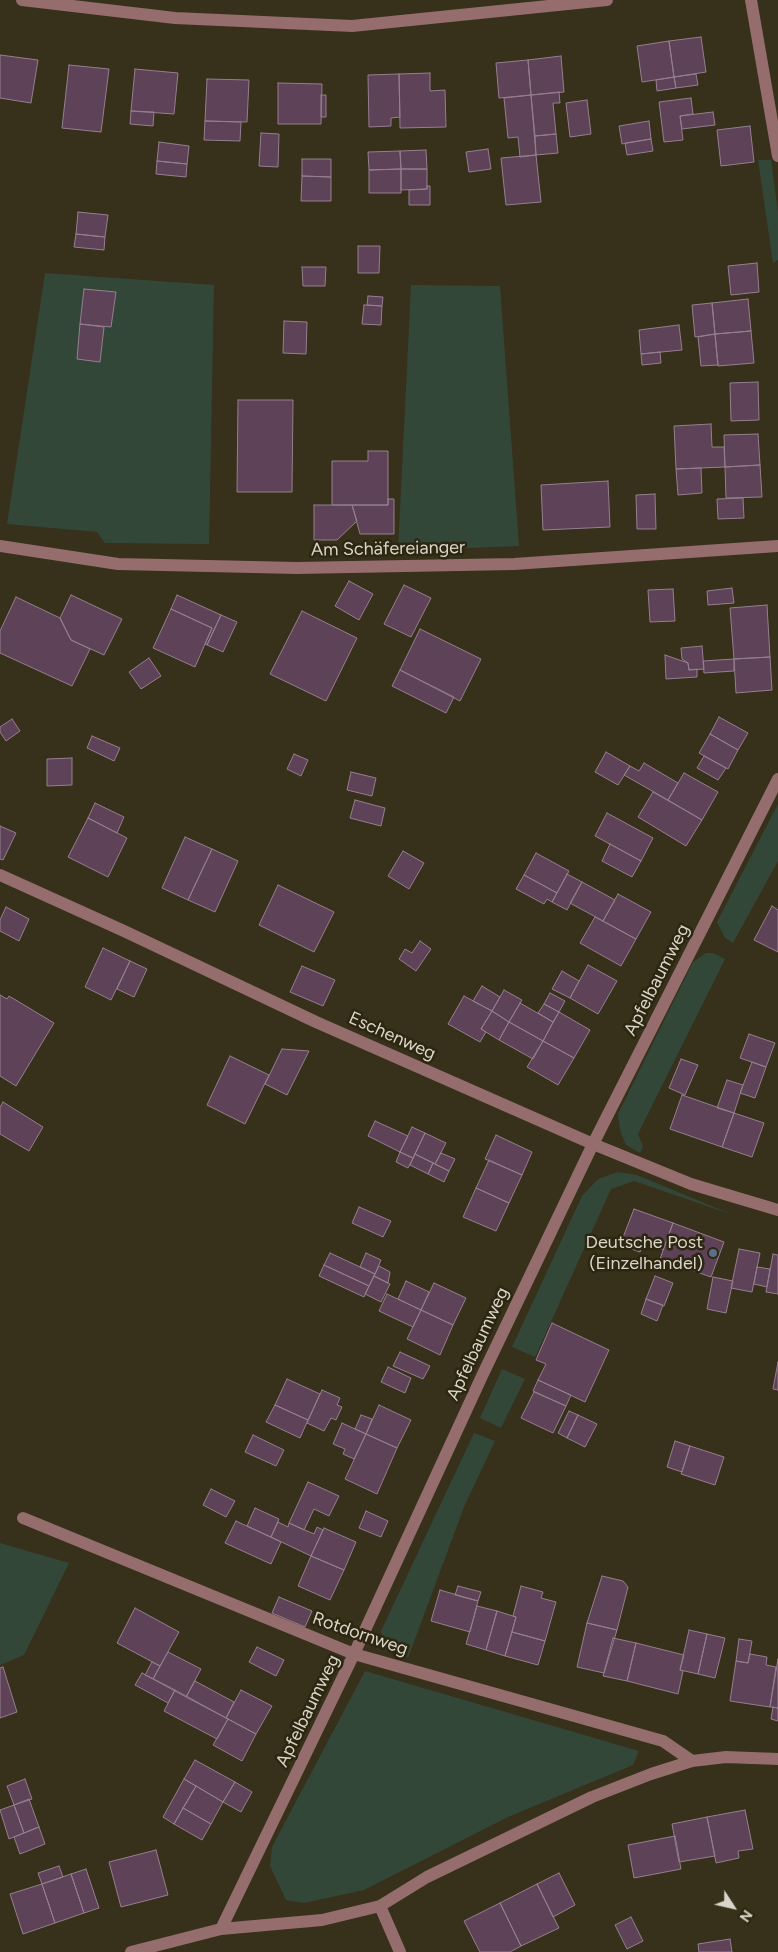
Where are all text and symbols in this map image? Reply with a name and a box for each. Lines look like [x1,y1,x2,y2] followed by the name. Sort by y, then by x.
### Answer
[311,537,465,561] street label: Am Schäfereianger
[620,921,694,1039] street label: Apfelbaumweg
[345,1007,439,1065] street label: Eschenweg
[586,1232,703,1274] place label: Deutsche Post (Einzelhandel)
[707,1247,719,1259] marker: Deutsche Post (Einzelhandel)
[442,1284,514,1404] street label: Apfelbaumweg
[309,1608,411,1660] street label: Rotdornweg
[271,1651,345,1771] street label: Apfelbaumweg
[708,1882,758,1932] north arrow
[736,1907,756,1925] text: N

